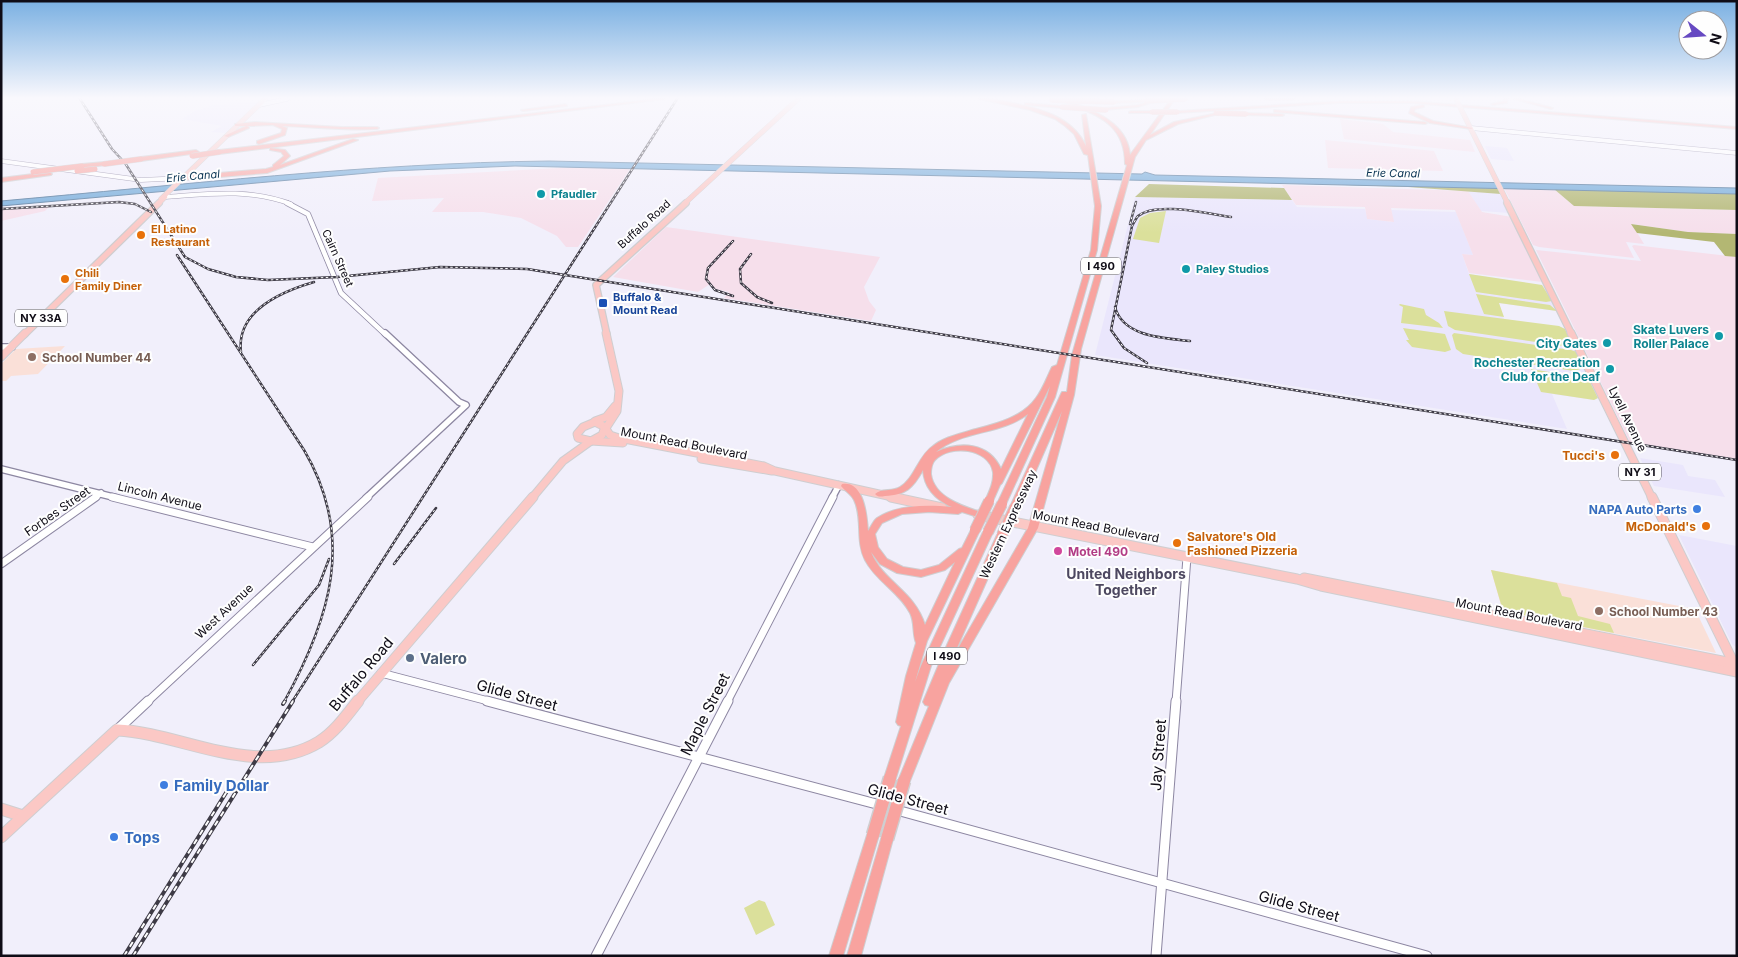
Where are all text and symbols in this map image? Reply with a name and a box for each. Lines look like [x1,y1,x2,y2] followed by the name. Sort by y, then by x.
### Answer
[1678,10,1728,60] north arrow
[1706,31,1726,47] text: N
[1366,166,1420,180] water label: Erie Canal
[166,167,221,185] water label: Erie Canal
[551,187,597,201] place label: Pfaudler
[535,188,547,200] marker: Pfaudler
[615,197,673,251] street label: Buffalo Road
[151,222,210,249] place label: El Latino Restaurant
[319,227,357,289] street label: Cairn Street
[135,229,147,241] marker: El Latino Restaurant
[1081,258,1121,274] road number: I 490
[1196,262,1269,276] place label: Paley Studios
[1180,263,1192,275] marker: Paley Studios
[75,266,142,293] place label: Chili Family Diner
[59,273,71,285] marker: Chili Family Diner
[613,290,677,317] place label: Buffalo & Mount Read
[597,297,609,309] marker: Buffalo & Mount Read
[15,310,67,326] road number: NY 33A
[1633,322,1709,351] place label: Skate Luvers Roller Palace
[1713,330,1725,342] marker: Skate Luvers Roller Palace
[1536,336,1597,351] place label: City Gates
[1601,337,1613,349] marker: City Gates
[42,350,151,365] place label: School Number 44
[26,351,38,363] marker: School Number 44
[1474,355,1600,384] place label: Rochester Recreation Club for the Deaf
[1604,363,1616,375] marker: Rochester Recreation Club for the Deaf
[1606,384,1650,454] street label: Lyell Avenue
[619,423,749,463] street label: Mount Read Boulevard
[1562,448,1605,463] place label: Tucci's
[1609,449,1621,461] marker: Tucci's
[1619,464,1661,481] road number: NY 31
[976,467,1040,581] street label: Western Expressway
[116,478,204,514] street label: Lincoln Avenue
[21,483,93,539] street label: Forbes Street
[1589,502,1687,517] place label: NAPA Auto Parts
[1691,503,1703,515] marker: NAPA Auto Parts
[1031,506,1161,546] street label: Mount Read Boulevard
[1626,519,1696,534] place label: McDonald's
[1700,520,1712,532] marker: McDonald's
[1187,529,1298,558] place label: Salvatore's Old Fashioned Pizzeria
[1171,537,1183,549] marker: Salvatore's Old Fashioned Pizzeria
[1068,544,1128,559] place label: Motel 490
[1052,545,1064,557] marker: Motel 490
[1066,565,1186,598] district label: United Neighbors Together
[192,580,256,642] street label: West Avenue
[1454,594,1584,634] street label: Mount Read Boulevard
[1609,604,1718,619] place label: School Number 43
[1593,605,1605,617] marker: School Number 43
[325,633,397,715] street label: Buffalo Road
[927,648,967,664] road number: I 490
[420,649,467,668] place label: Valero
[404,652,416,664] marker: Valero
[676,669,734,758] street label: Maple Street
[474,675,560,715] street label: Glide Street
[1146,718,1170,791] street label: Jay Street
[174,776,269,795] place label: Family Dollar
[158,779,170,791] marker: Family Dollar
[865,779,951,819] street label: Glide Street
[124,828,160,847] place label: Tops
[108,831,120,843] marker: Tops
[1256,886,1342,926] street label: Glide Street

